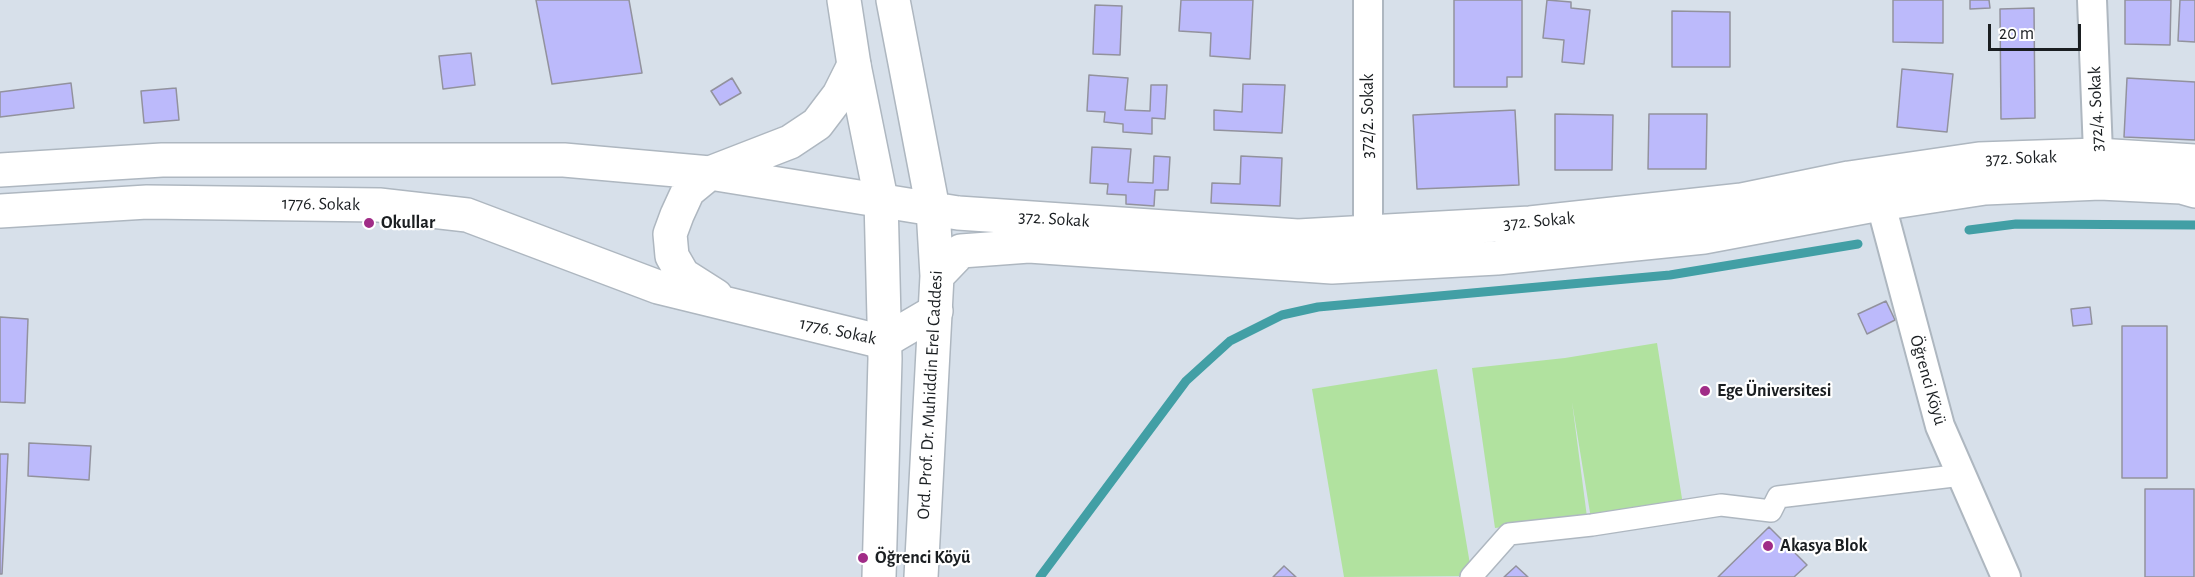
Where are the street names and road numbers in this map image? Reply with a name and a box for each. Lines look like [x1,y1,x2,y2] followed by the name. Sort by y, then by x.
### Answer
[2084,66,2108,152] street label: 372/4. Sokak
[1357,74,1379,158] street label: 372/2. Sokak
[1985,146,2057,170] street label: 372. Sokak
[282,193,360,215] street label: 1776. Sokak
[1018,206,1090,232] street label: 372. Sokak
[1502,207,1576,235] street label: 372. Sokak
[913,270,947,520] street label: Ord. Prof. Dr. Muhiddin Erel Caddesi
[798,312,878,350] street label: 1776. Sokak
[1905,332,1951,428] street label: Öğrenci Köyü

